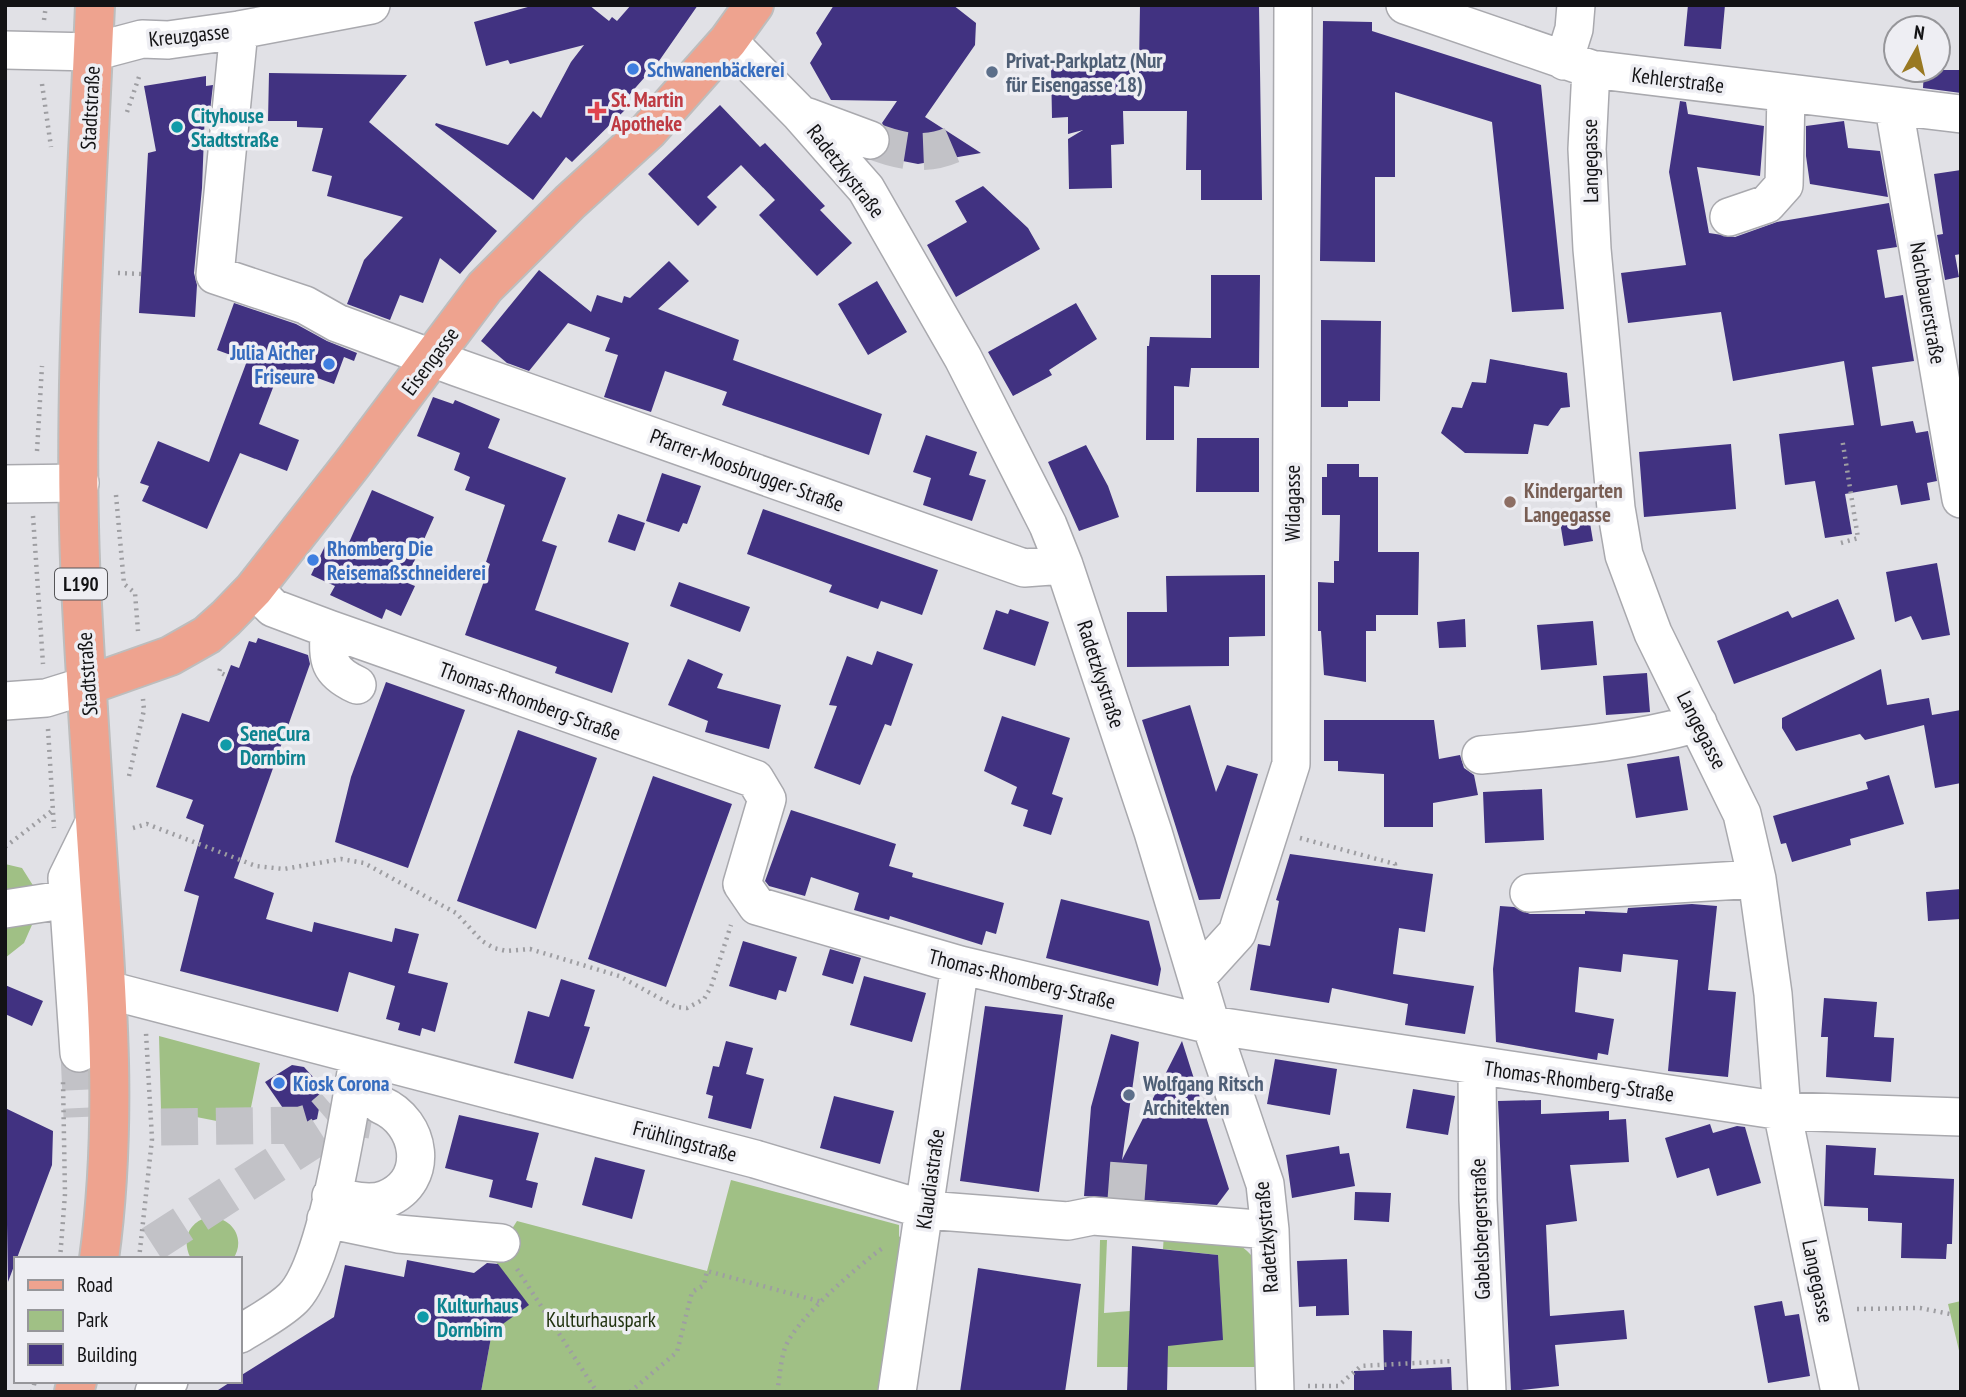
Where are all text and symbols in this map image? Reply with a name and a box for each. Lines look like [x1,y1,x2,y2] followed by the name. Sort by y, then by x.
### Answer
[1882,14,1952,84] north arrow
[147,17,231,53] street label: Kreuzgasse
[1913,20,1926,45] text: N
[1006,47,1163,98] place label: Privat-Parkplatz (Nur für Eisengasse 18)
[647,56,785,83] place label: Schwanenbäckerei
[625,61,641,77] marker: Schwanenbäckerei
[1630,61,1726,99] street label: Kehlerstraße
[984,64,1000,80] marker: Privat-Parkplatz (Nur für Eisengasse 18)
[74,65,106,151] street label: Stadtstraße
[610,86,683,137] place label: St. Martin Apotheke
[191,102,279,153] place label: Cityhouse Stadtstraße
[589,103,605,119] marker: St. Martin Apotheke
[169,119,185,135] marker: Cityhouse Stadtstraße
[801,119,891,223] street label: Radetzkystraße
[1576,119,1604,203] street label: Langegasse
[1904,240,1952,366] street label: Nachbauerstraße
[395,321,465,401] street label: Eisengasse
[229,339,316,390] place label: Julia Aicher Friseure
[321,356,337,372] marker: Julia Aicher Friseure
[646,422,848,518] street label: Pfarrer-Moosbrugger-Straße
[1279,465,1306,541] street label: Widagasse
[1524,477,1623,528] place label: Kindergarten Langegasse
[1502,494,1518,510] marker: Kindergarten Langegasse
[327,535,486,586] place label: Rhomberg Die Reisemaßschneiderei
[305,552,321,568] marker: Rhomberg Die Reisemaßschneiderei
[55,568,107,600] road number: L190
[1071,617,1131,731] street label: Radetzkystraße
[71,631,103,717] street label: Stadtstraße
[435,656,625,746] street label: Thomas-Rhomberg-Straße
[1671,686,1733,774] street label: Langegasse
[240,720,311,771] place label: SeneCura Dornbirn
[218,737,234,753] marker: SeneCura Dornbirn
[926,943,1118,1015] street label: Thomas-Rhomberg-Straße
[1482,1054,1676,1108] street label: Thomas-Rhomberg-Straße
[293,1070,390,1097] place label: Kiosk Corona
[1142,1070,1264,1121] place label: Wolfgang Ritsch Architekten
[271,1075,287,1091] marker: Kiosk Corona
[1121,1087,1137,1103] marker: Wolfgang Ritsch Architekten
[630,1114,740,1168] street label: Frühlingstraße
[910,1127,950,1231] street label: Klaudiastraße
[1464,1158,1496,1300] street label: Gabelsbergerstraße
[1248,1180,1284,1294] street label: Radetzkystraße
[1796,1237,1840,1325] street label: Langegasse
[14,1257,242,1383] legend
[77,1271,113,1298] text: Road
[437,1292,519,1343] place label: Kulturhaus Dornbirn
[77,1306,108,1333] text: Park
[546,1306,656,1333] park label: Kulturhauspark
[415,1309,431,1325] marker: Kulturhaus Dornbirn
[77,1341,137,1368] text: Building

